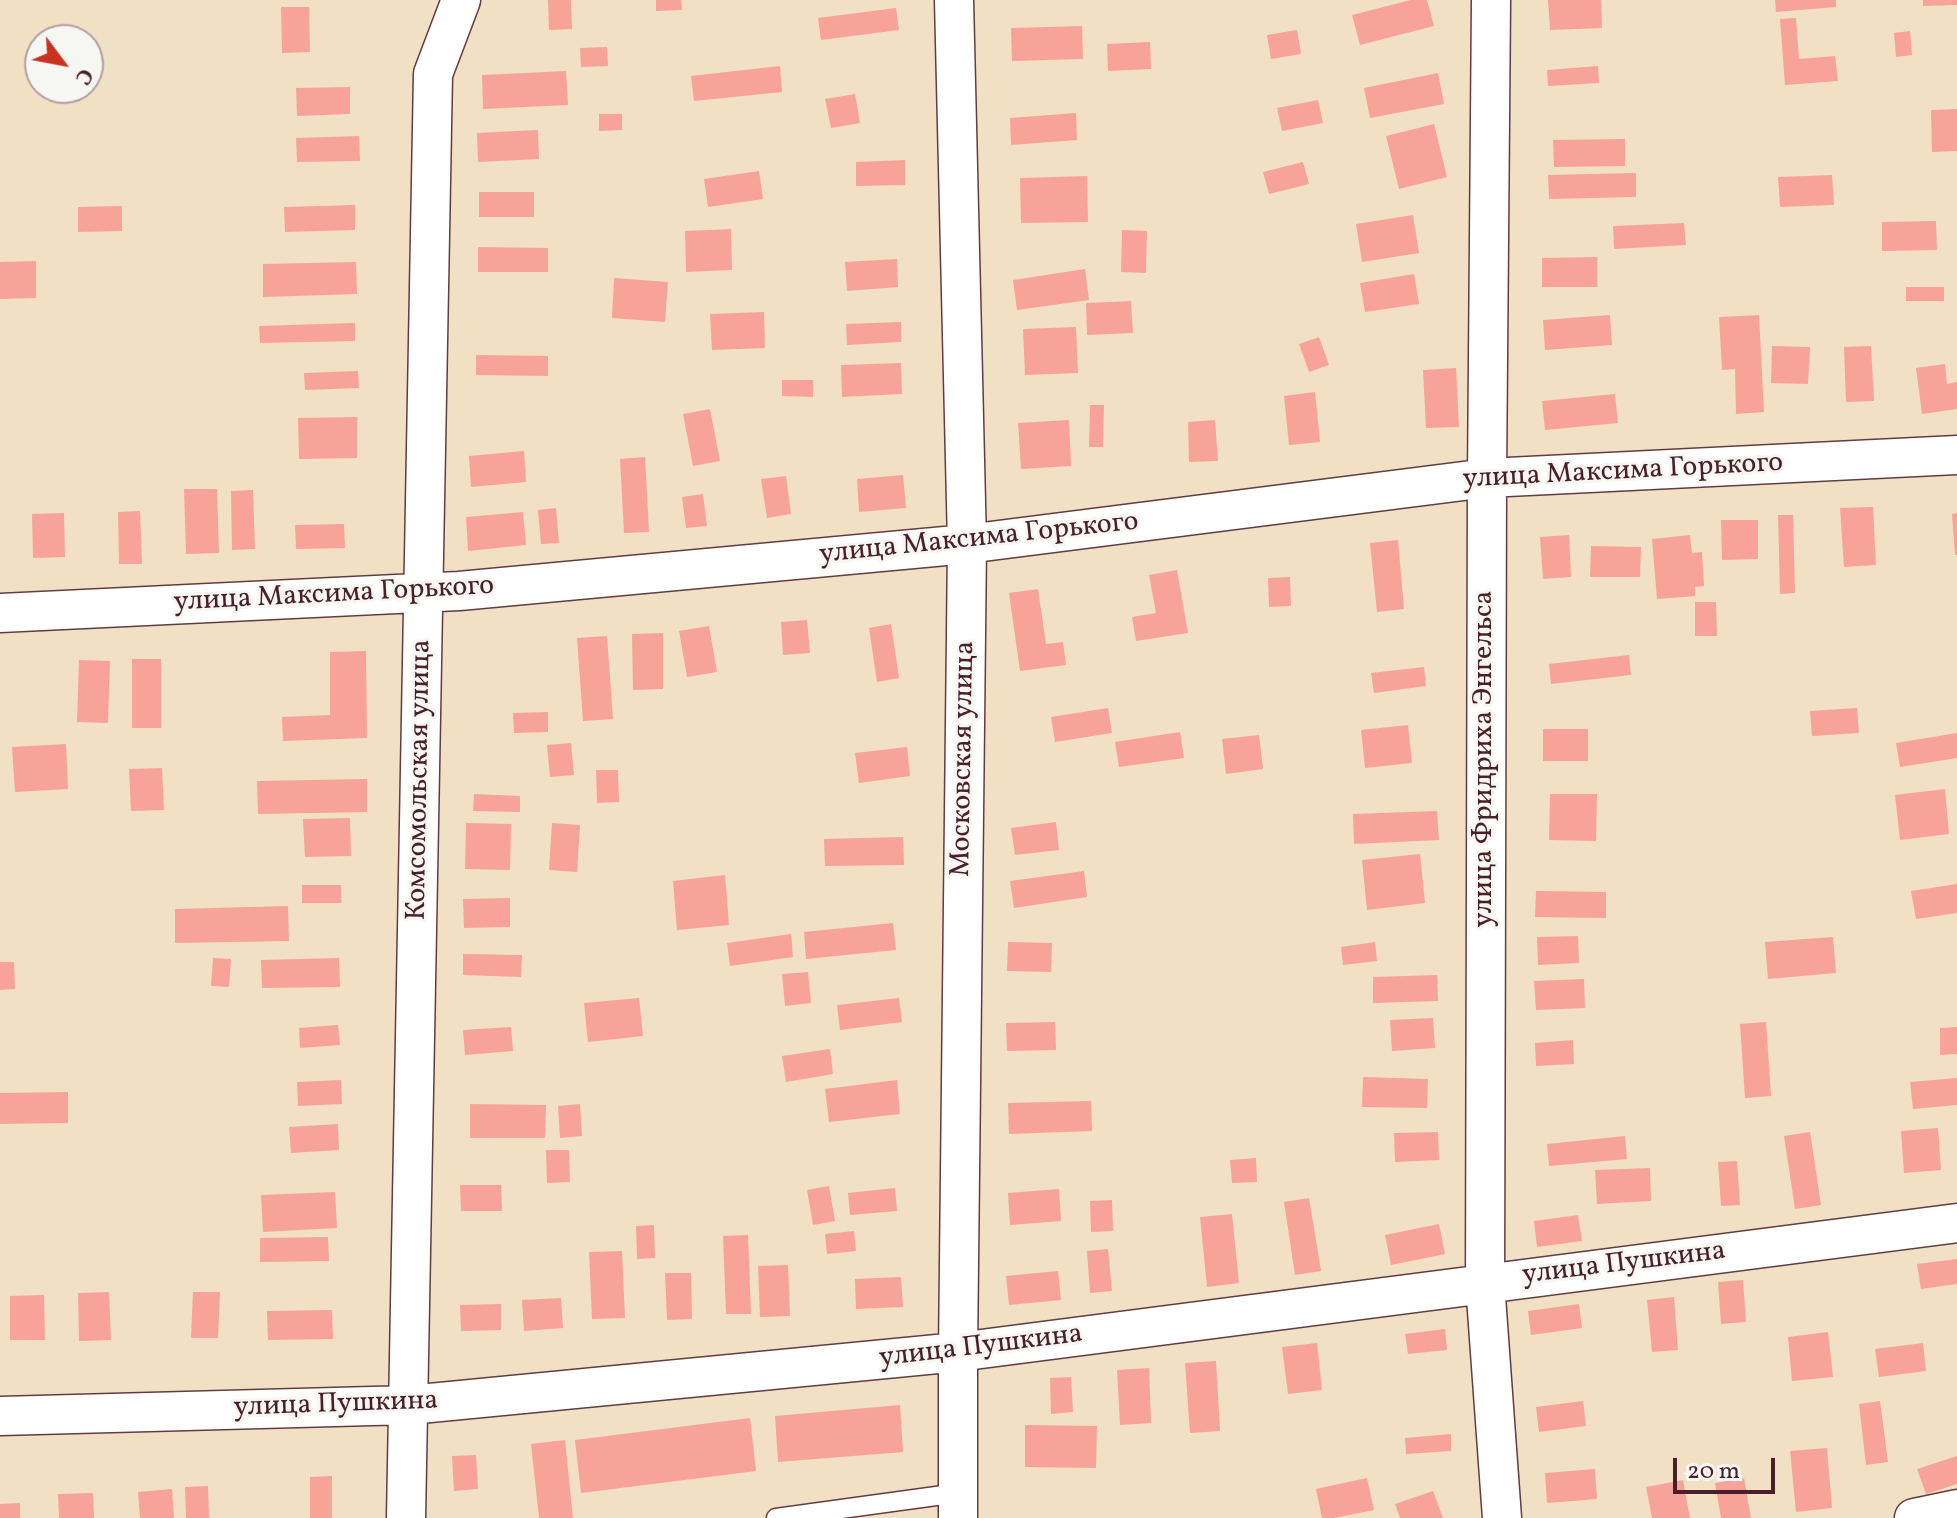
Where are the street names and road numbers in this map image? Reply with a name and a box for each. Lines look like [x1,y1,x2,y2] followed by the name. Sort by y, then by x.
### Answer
[1462,448,1784,498] street label: улица Максима Горького
[818,507,1140,573] street label: улица Максима Горького
[173,571,495,621] street label: улица Максима Горького
[1469,590,1503,928] street label: улица Фридриха Энгельса
[402,639,440,921] street label: Комсомольская улица
[946,641,984,877] street label: Московская улица
[1520,1236,1728,1294] street label: улица Пушкина
[877,1319,1085,1377] street label: улица Пушкина
[233,1386,439,1426] street label: улица Пушкина

